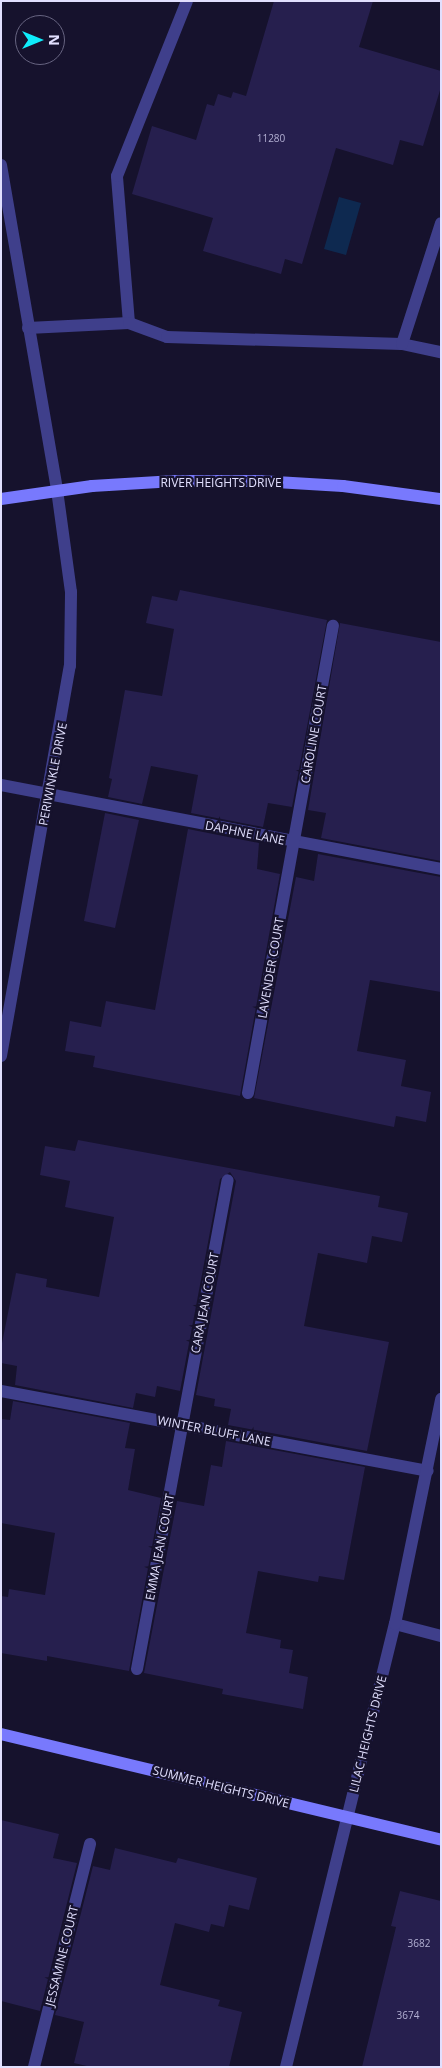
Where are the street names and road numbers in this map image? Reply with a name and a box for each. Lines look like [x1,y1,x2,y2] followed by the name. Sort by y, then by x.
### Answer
[160,476,282,490] street label: RIVER HEIGHTS DRIVE
[298,684,330,784] street label: CAROLINE COURT
[36,721,70,827] street label: PERIWINKLE DRIVE
[204,818,286,848] street label: DAPHNE LANE
[255,916,287,1020] street label: LAVENDER COURT
[188,1251,222,1355] street label: CARA JEAN COURT
[156,1413,272,1449] street label: WINTER BLUFF LANE
[143,1492,177,1602] street label: EMMA JEAN COURT
[346,1674,390,1794] street label: LILAC HEIGHTS DRIVE
[151,1763,291,1811] street label: SUMMER HEIGHTS DRIVE
[43,1904,81,2008] street label: JESSAMINE COURT

